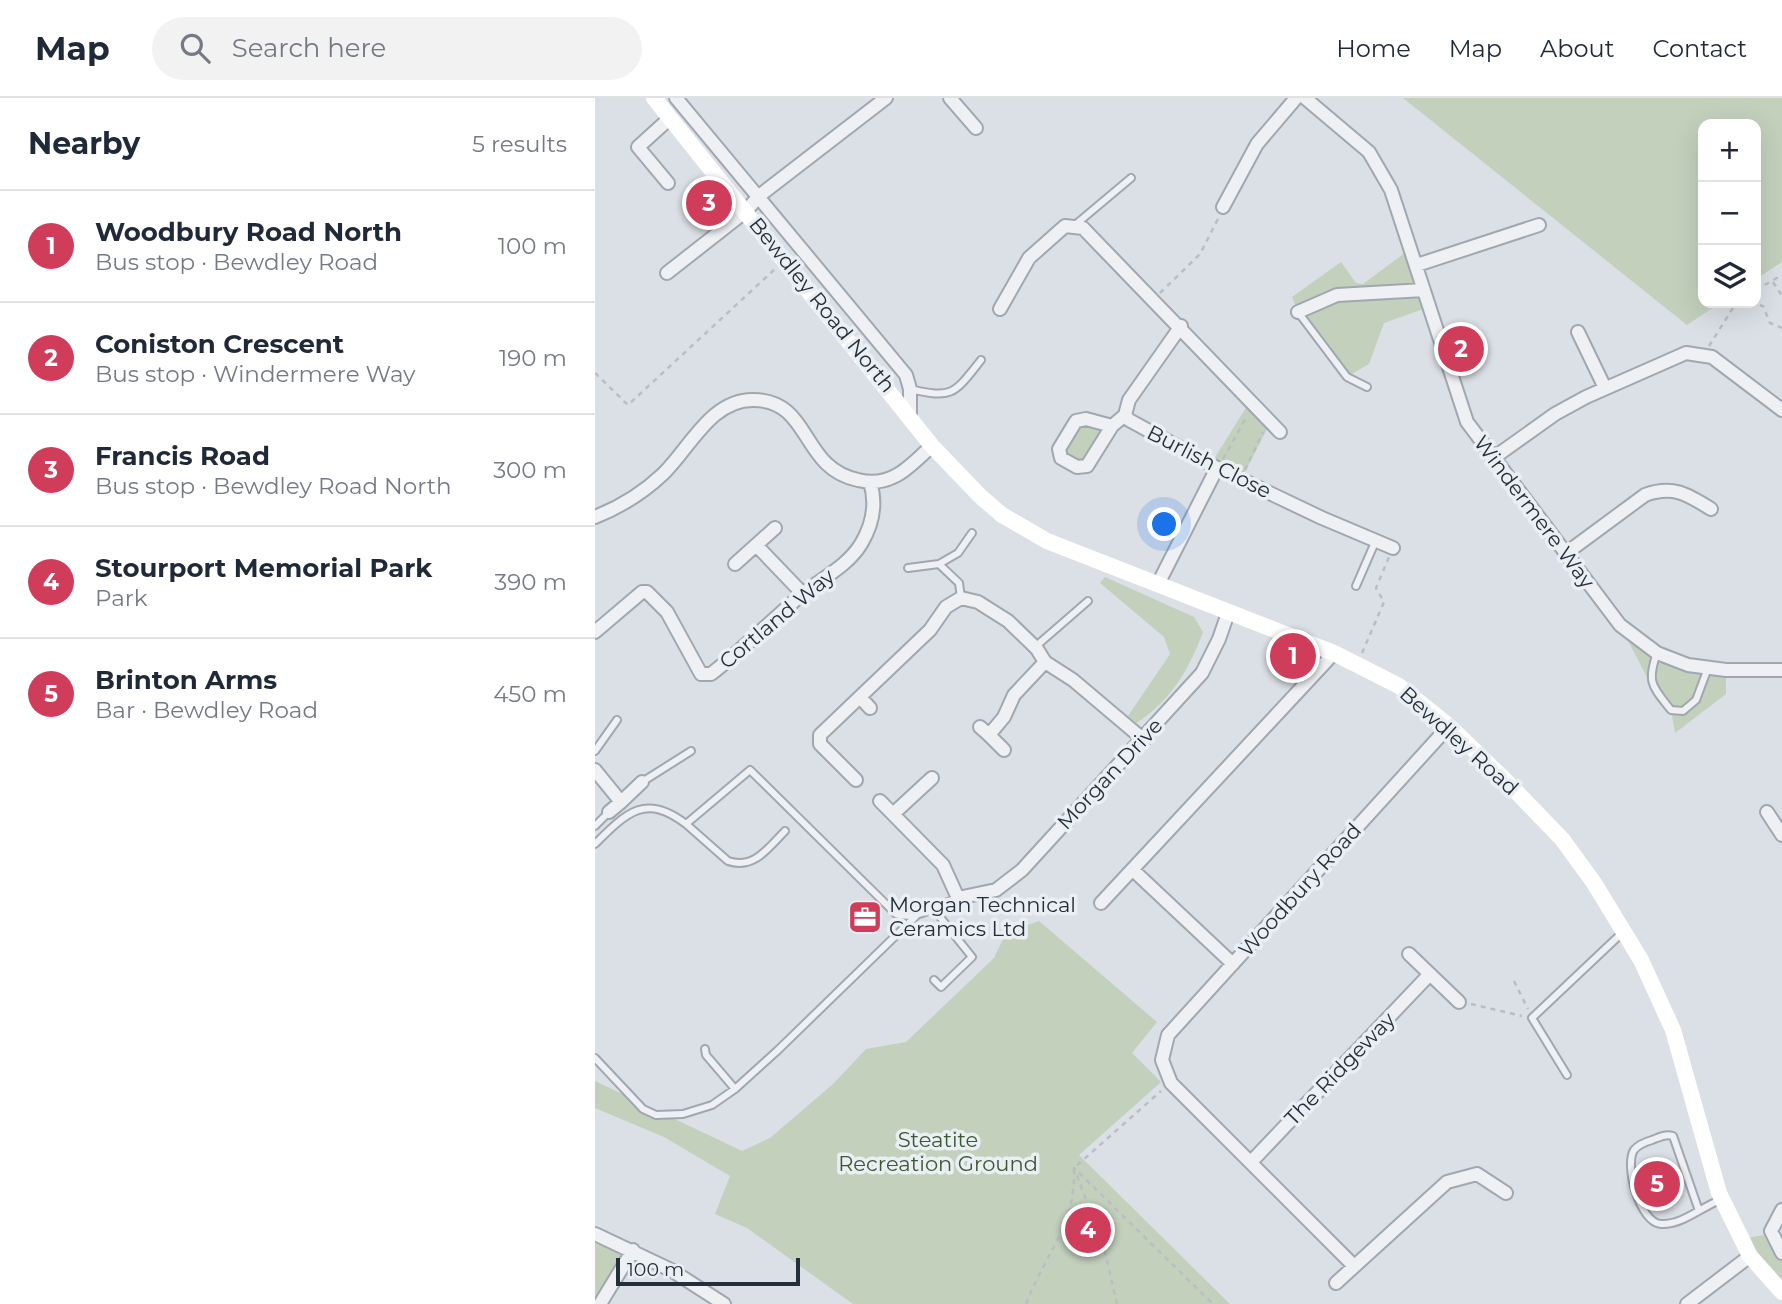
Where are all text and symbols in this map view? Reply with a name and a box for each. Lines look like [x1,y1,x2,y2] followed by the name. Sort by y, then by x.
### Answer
[152,17,642,80] search box
[35,28,110,68] text: Map
[176,29,214,67] icon: search
[232,32,386,64] text: Search here
[1336,34,1411,63] text: Home
[1449,34,1502,63] text: Map
[1540,34,1614,63] text: About
[1652,34,1747,63] text: Contact
[1698,119,1761,308] map controls
[1698,119,1761,182] button: +
[28,125,140,162] text: Nearby
[472,130,567,158] text: 5 results
[686,177,732,229] pin: 3
[1698,182,1761,245] button: −
[744,212,901,397] street label: Bewdley Road North
[95,216,402,248] text: Woodbury Road North
[46,232,56,260] text: 1
[498,232,567,260] text: 100 m
[1698,245,1761,308] button: layers
[95,248,378,276] text: Bus stop · Bewdley Road
[1438,323,1484,375] pin: 2
[95,328,344,360] text: Coniston Crescent
[44,344,58,372] text: 2
[499,344,567,372] text: 190 m
[95,360,415,388] text: Bus stop · Windermere Way
[1143,420,1276,504] street label: Burlish Close
[1469,430,1600,594] street label: Windermere Way
[95,440,270,472] text: Francis Road
[44,456,58,484] text: 3
[493,456,567,484] text: 300 m
[95,472,452,500] text: Bus stop · Bewdley Road North
[1147,507,1181,541] your location
[95,552,432,584] text: Stourport Memorial Park
[714,563,840,674] street label: Cortland Way
[43,568,59,596] text: 4
[494,568,567,596] text: 390 m
[95,584,148,612] text: Park
[1270,630,1316,682] pin: 1
[95,664,277,696] text: Brinton Arms
[44,680,58,708] text: 5
[493,680,567,708] text: 450 m
[1395,681,1524,800] street label: Bewdley Road
[95,696,318,724] text: Bar · Bewdley Road
[1052,713,1167,834] street label: Morgan Drive
[1233,818,1366,962] street label: Woodbury Road
[889,892,1076,941] place label: Morgan Technical Ceramics Ltd
[846,898,884,936] office icon: Morgan Technical Ceramics Ltd
[1279,1006,1400,1130] street label: The Ridgeway
[838,1127,1038,1176] park label: Steatite Recreation Ground
[1634,1158,1680,1210] pin: 5
[1065,1204,1111,1256] pin: 4
[616,1255,800,1287] scale bar
[627,1258,684,1281] text: 100 m

